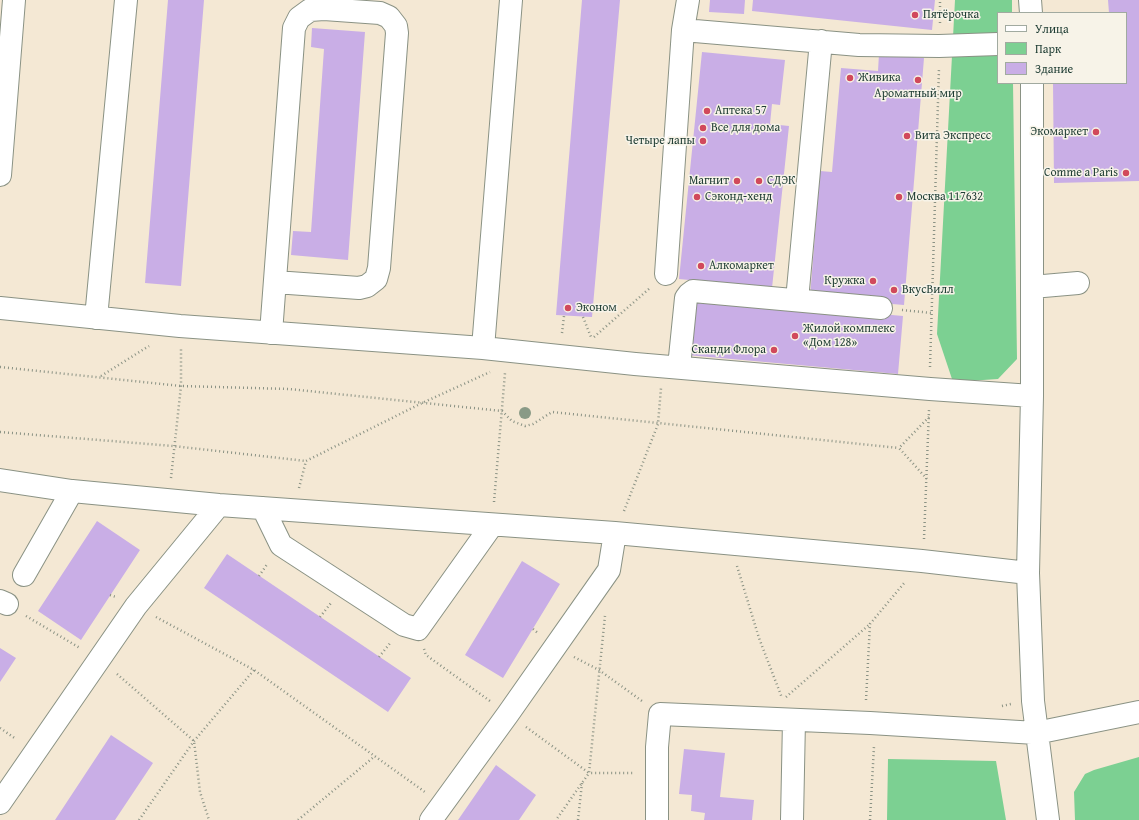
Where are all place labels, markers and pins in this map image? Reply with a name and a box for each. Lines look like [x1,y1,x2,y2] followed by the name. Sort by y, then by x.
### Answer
[923,8,979,22] place label: Пятёрочка
[910,10,920,20] marker: Пятёрочка
[858,71,901,85] place label: Живика
[845,73,855,83] marker: Живика
[913,75,923,85] marker: Ароматный мир
[874,87,962,101] place label: Ароматный мир
[715,104,767,118] place label: Аптека 57
[702,106,712,116] marker: Аптека 57
[711,121,780,135] place label: Все для дома
[698,123,708,133] marker: Все для дома
[1030,125,1088,139] place label: Экомаркет
[1091,127,1101,137] marker: Экомаркет
[915,129,991,143] place label: Вита Экспресс
[902,131,912,141] marker: Вита Экспресс
[626,134,695,148] place label: Четыре лапы
[698,136,708,146] marker: Четыре лапы
[1044,166,1118,180] place label: Comme a Paris
[1121,168,1131,178] marker: Comme a Paris
[689,174,729,188] place label: Магнит
[767,174,795,188] place label: СДЭК
[732,176,742,186] marker: Магнит
[754,176,764,186] marker: СДЭК
[705,190,772,204] place label: Сэконд-хенд
[907,190,983,204] place label: Москва 117632
[692,192,702,202] marker: Сэконд-хенд
[894,192,904,202] marker: Москва 117632
[709,259,774,273] place label: Алкомаркет
[696,261,706,271] marker: Алкомаркет
[824,274,865,288] place label: Кружка
[868,276,878,286] marker: Кружка
[902,283,954,297] place label: ВкусВилл
[889,285,899,295] marker: ВкусВилл
[576,301,617,315] place label: Эконом
[563,303,573,313] marker: Эконом
[803,322,895,350] place label: Жилой комплекс «Дом 128»
[790,331,800,341] marker: Жилой комплекс «Дом 128»
[692,343,766,357] place label: Сканди Флора
[769,345,779,355] marker: Сканди Флора

